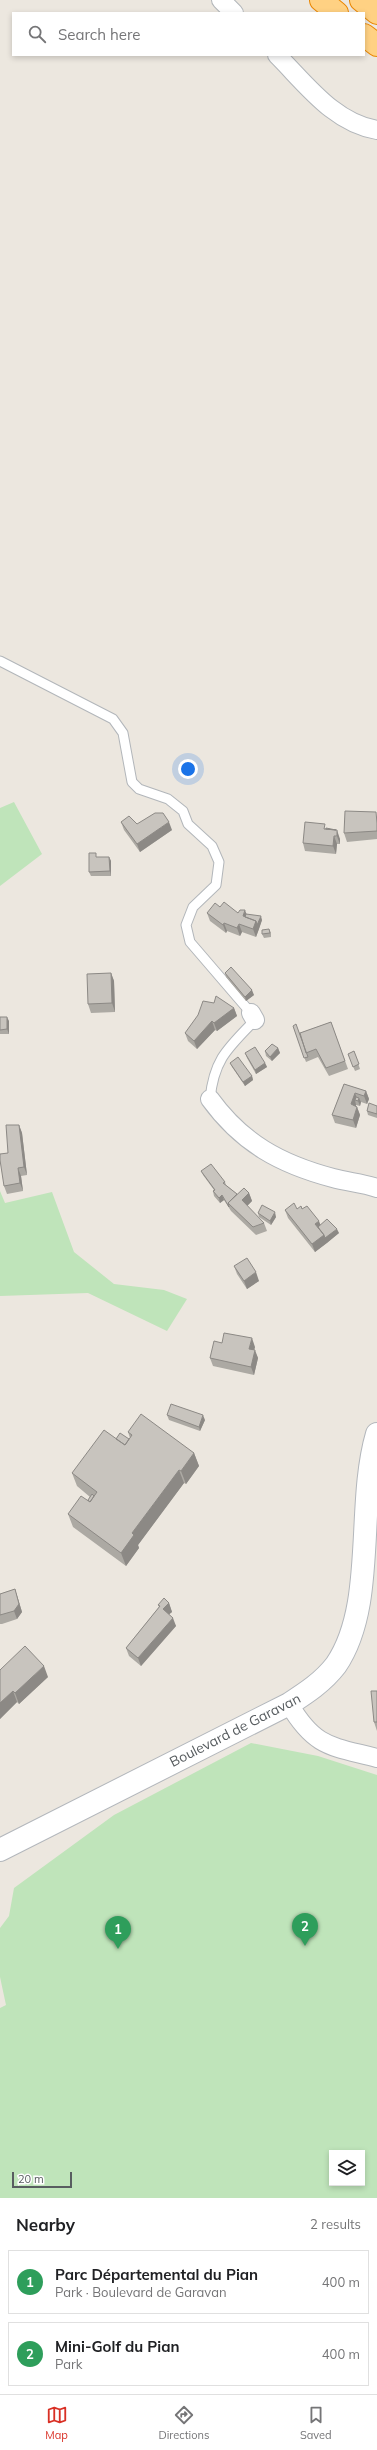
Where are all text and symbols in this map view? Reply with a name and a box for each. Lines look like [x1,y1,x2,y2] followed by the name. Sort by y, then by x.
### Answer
[12,12,365,56] search box
[26,23,48,45] icon: search
[58,25,140,44] text: Search here
[178,759,198,779] your location
[166,1689,304,1771] street label: Boulevard de Garavan
[292,1913,318,1946] pin: 2
[105,1916,131,1949] pin: 1
[329,2150,365,2186] map controls
[329,2150,365,2186] button: layers
[12,2170,72,2189] scale bar
[18,2172,44,2186] text: 20 m
[16,2214,75,2235] text: Nearby
[310,2216,361,2232] text: 2 results
[55,2265,258,2284] text: Parc Départemental du Pian
[26,2274,34,2290] text: 1
[322,2274,360,2290] text: 400 m
[55,2284,227,2300] text: Park · Boulevard de Garavan
[55,2337,180,2356] text: Mini-Golf du Pian
[26,2346,34,2362] text: 2
[322,2346,360,2362] text: 400 m
[55,2356,82,2372] text: Park
[45,2404,68,2442] tab: Map
[159,2404,209,2442] tab: Directions
[300,2404,332,2442] tab: Saved

